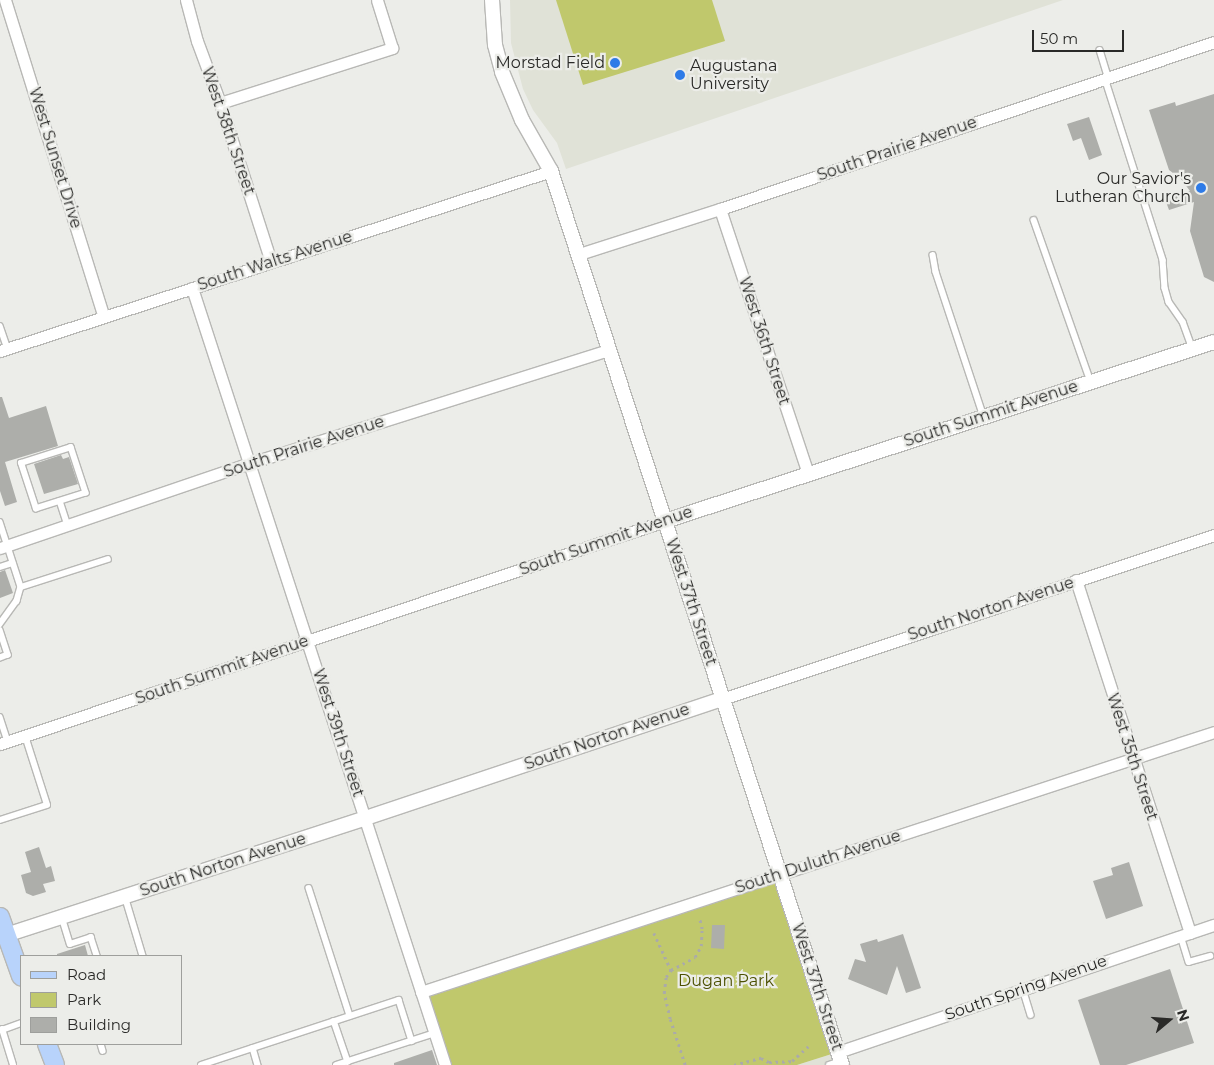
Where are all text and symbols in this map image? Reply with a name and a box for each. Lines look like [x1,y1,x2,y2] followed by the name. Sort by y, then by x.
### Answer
[1034,20,1126,52] scale bar
[1040,29,1078,48] text: 50 m
[496,53,605,73] place label: Morstad Field
[690,56,777,94] place label: Augustana University
[609,57,621,69] marker: Morstad Field
[197,64,259,198] street label: West 38th Street
[674,69,686,81] marker: Augustana University
[24,85,86,231] street label: West Sunset Drive
[815,113,979,185] street label: South Prairie Avenue
[1055,169,1191,207] place label: Our Savior's Lutheran Church
[1195,182,1207,194] marker: Our Savior's Lutheran Church
[195,227,355,295] street label: South Walts Avenue
[734,274,794,408] street label: West 36th Street
[902,377,1080,451] street label: South Summit Avenue
[221,412,387,482] street label: South Prairie Avenue
[517,502,695,580] street label: South Summit Avenue
[661,536,721,668] street label: West 37th Street
[906,573,1076,645] street label: South Norton Avenue
[133,631,311,709] street label: South Summit Avenue
[308,666,368,800] street label: West 39th Street
[1102,691,1162,823] street label: West 35th Street
[522,700,692,774] street label: South Norton Avenue
[733,826,903,898] street label: South Duluth Avenue
[138,829,308,901] street label: South Norton Avenue
[787,921,847,1053] street label: West 37th Street
[943,951,1109,1025] street label: South Spring Avenue
[20,955,182,1045] legend
[67,965,106,984] text: Road
[678,971,774,991] park label: Dugan Park
[67,990,101,1009] text: Park
[1144,995,1194,1045] north arrow
[1173,1007,1194,1024] text: N
[67,1015,131,1034] text: Building

